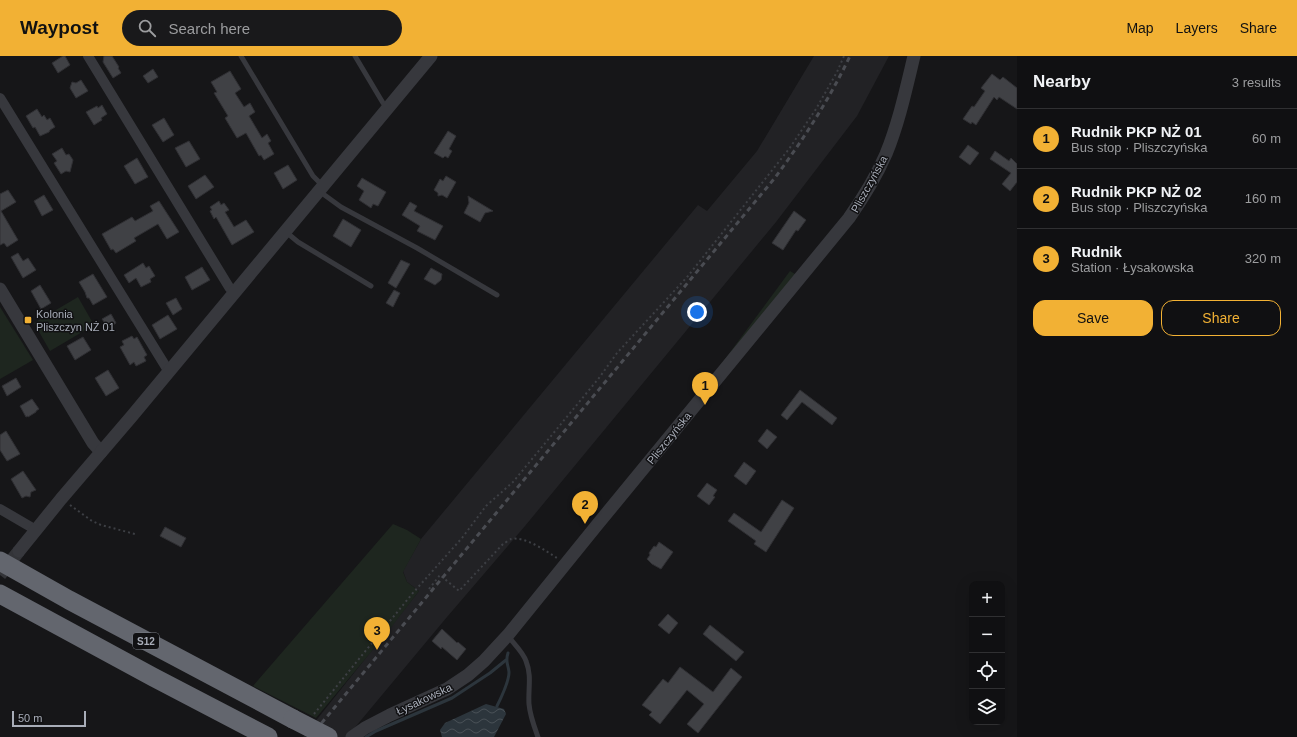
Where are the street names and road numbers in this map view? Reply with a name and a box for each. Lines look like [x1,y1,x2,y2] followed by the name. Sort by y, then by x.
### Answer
[848,153,890,214] street label: Pliszczyńska
[645,409,694,466] street label: Pliszczyńska
[133,633,159,649] road number: S12
[394,681,454,717] street label: Łysakowska

